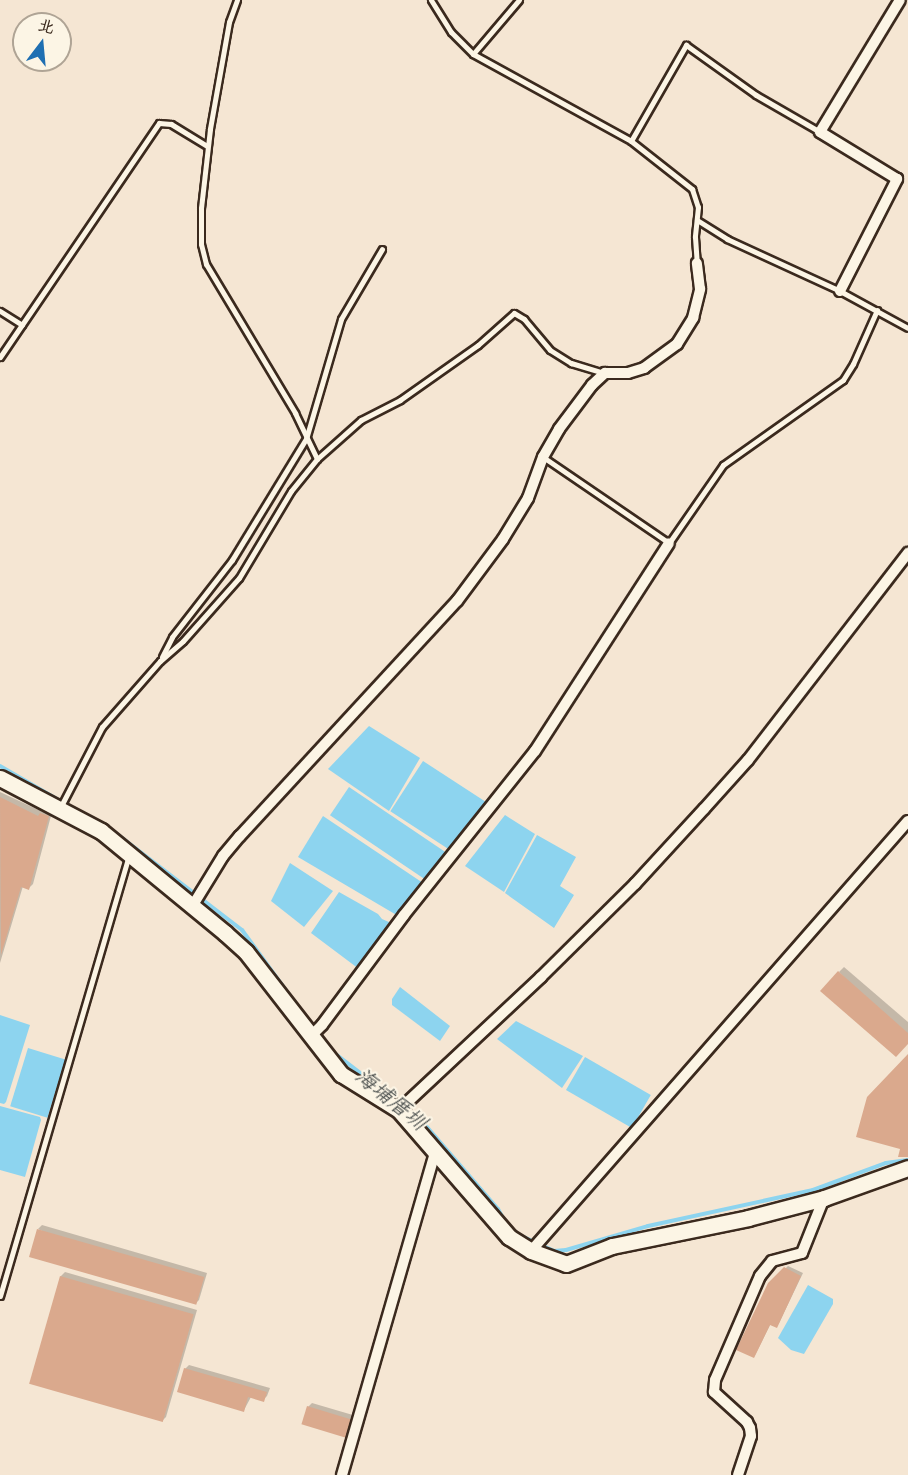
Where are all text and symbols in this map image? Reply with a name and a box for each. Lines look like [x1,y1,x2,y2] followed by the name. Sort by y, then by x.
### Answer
[35,10,58,42] text: 北
[12,12,72,72] north arrow
[350,1063,432,1135] water label: 海埔厝圳

